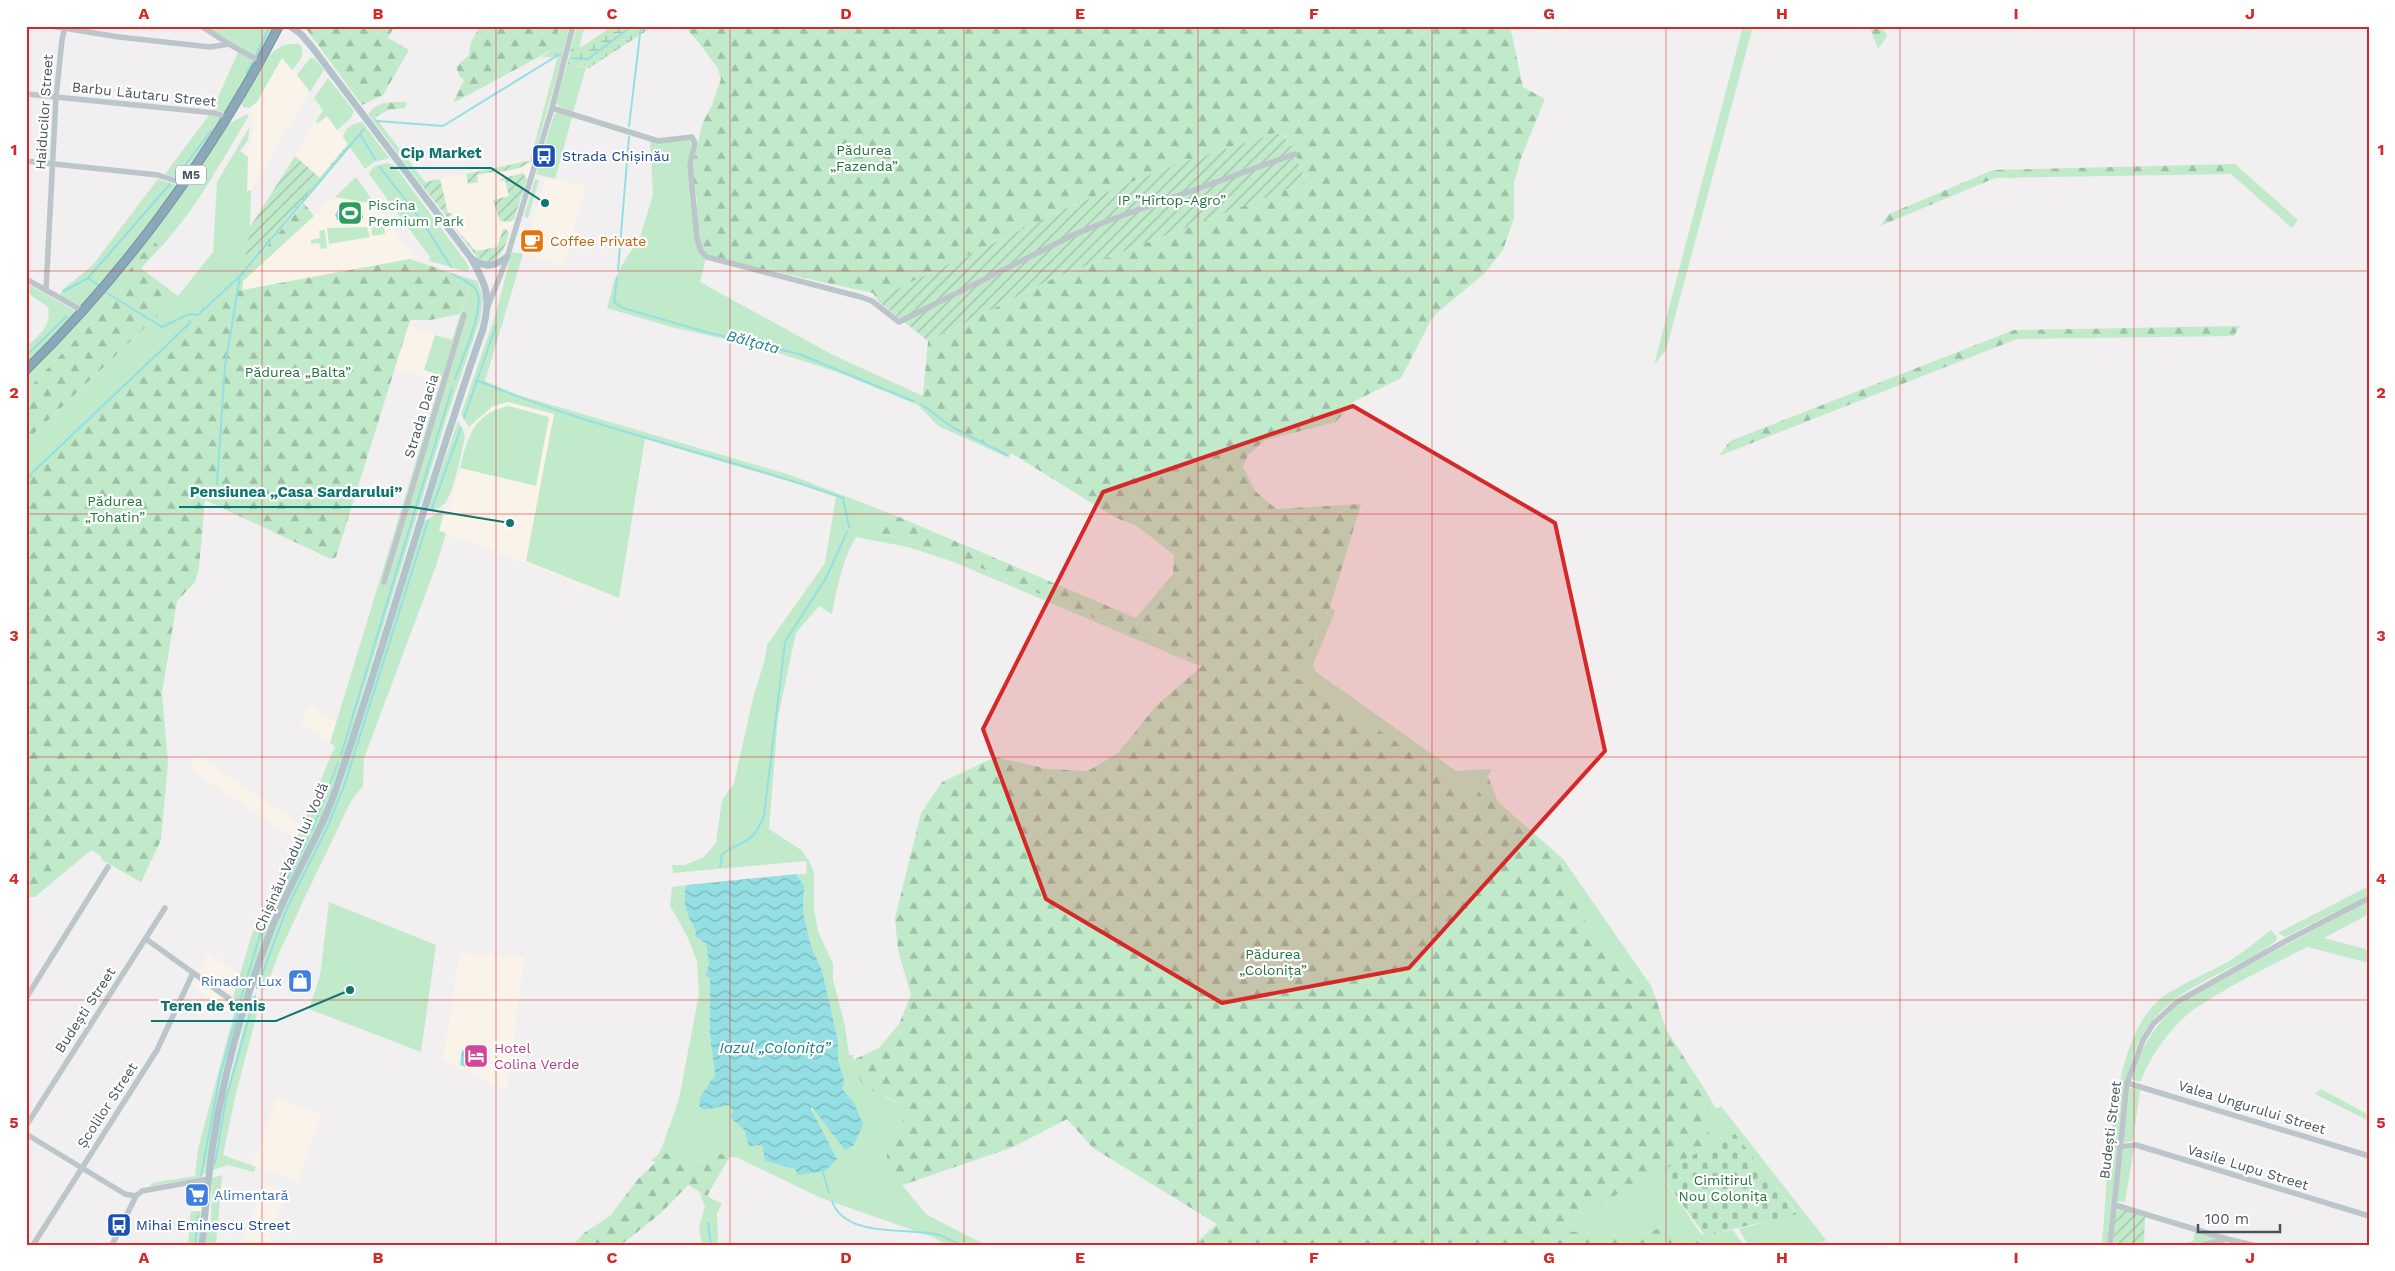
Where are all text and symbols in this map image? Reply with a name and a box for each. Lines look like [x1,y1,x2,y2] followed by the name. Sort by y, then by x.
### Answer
[139,4,150,23] text: A
[373,4,384,23] text: B
[607,4,618,23] text: C
[840,4,852,23] text: D
[1075,4,1085,23] text: E
[1309,4,1319,23] text: F
[1543,4,1555,23] text: G
[1776,4,1788,23] text: H
[2013,4,2019,23] text: I
[2245,4,2255,23] text: J
[32,54,56,170] street label: Haiducilor Street
[71,78,217,110] street label: Barbu Lăutaru Street
[390,138,491,168] callout: Cip Market
[11,140,17,159] text: 1
[2378,140,2384,159] text: 1
[830,142,898,174] park label: Pădurea „Fazenda”
[531,143,557,169] bus stop icon: Strada Chișinău
[400,144,482,162] text: Cip Market
[562,148,670,165] place label: Strada Chișinău
[176,166,206,184] road number: M5
[1118,192,1226,208] park label: IP ”Hîrtop-Agro”
[368,197,464,229] place label: Piscina Premium Park
[337,200,363,226] sports icon: Piscina Premium Park
[519,228,545,254] cafe icon: Coffee Private
[550,233,646,249] place label: Coffee Private
[725,326,781,358] water label: Bălţata
[245,364,351,380] park label: Pădurea „Balta”
[401,372,441,460] street label: Strada Dacia
[9,383,19,402] text: 2
[2376,383,2386,402] text: 2
[179,477,412,507] callout: Pensiunea „Casa Sardarului”
[190,483,402,501] text: Pensiunea „Casa Sardarului”
[85,493,145,525] park label: Pădurea „Tohatin”
[9,626,19,645] text: 3
[2376,626,2386,645] text: 3
[251,780,332,934] street label: Chișinău-Vadul lui Vodă
[9,869,19,888] text: 4
[2376,869,2386,888] text: 4
[1239,946,1307,979] park label: Pădurea „Colonița”
[51,964,119,1056] street label: Budești Street
[287,968,313,994] shop icon: Rinador Lux
[201,973,282,989] place label: Rinador Lux
[151,991,276,1021] callout: Teren de tenis
[161,997,265,1015] text: Teren de tenis
[720,1039,832,1057] water label: Iazul „Colonița”
[494,1040,579,1072] place label: Hotel Colina Verde
[463,1043,489,1069] hotel icon: Hotel Colina Verde
[74,1059,141,1151] street label: Școlilor Street
[2176,1077,2328,1137] street label: Valea Ungurului Street
[2096,1080,2125,1180] street label: Budești Street
[9,1113,19,1132] text: 5
[2376,1113,2386,1132] text: 5
[2186,1141,2311,1193] street label: Vasile Lupu Street
[1679,1172,1767,1205] park label: Cimitirul Nou Colonița
[184,1182,210,1208] supermarket icon: Alimentară
[214,1187,289,1203] place label: Alimentară
[2198,1201,2280,1233] scale bar
[2205,1210,2249,1228] text: 100 m
[106,1212,132,1238] bus stop icon: Mihai Eminescu Street
[136,1217,290,1233] place label: Mihai Eminescu Street
[139,1248,150,1267] text: A
[373,1248,384,1267] text: B
[607,1248,618,1267] text: C
[840,1248,852,1267] text: D
[1075,1248,1085,1267] text: E
[1309,1248,1319,1267] text: F
[1543,1248,1555,1267] text: G
[1776,1248,1788,1267] text: H
[2013,1248,2019,1267] text: I
[2245,1248,2255,1267] text: J

